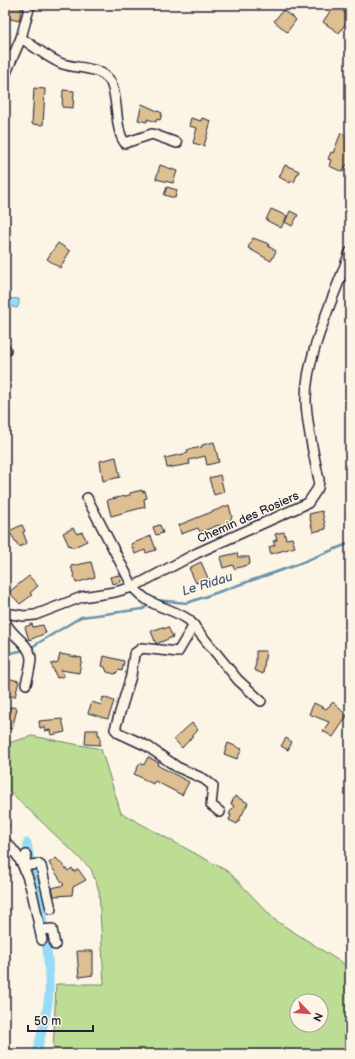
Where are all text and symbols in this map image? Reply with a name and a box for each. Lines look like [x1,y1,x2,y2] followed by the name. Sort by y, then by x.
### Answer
[195,488,301,547] street label: Chemin des Rosiers
[180,569,235,599] water label: Le Ridau
[289,993,329,1033] north arrow
[28,1007,93,1033] scale bar
[310,1011,325,1024] text: N
[34,1014,61,1029] text: 50 m

